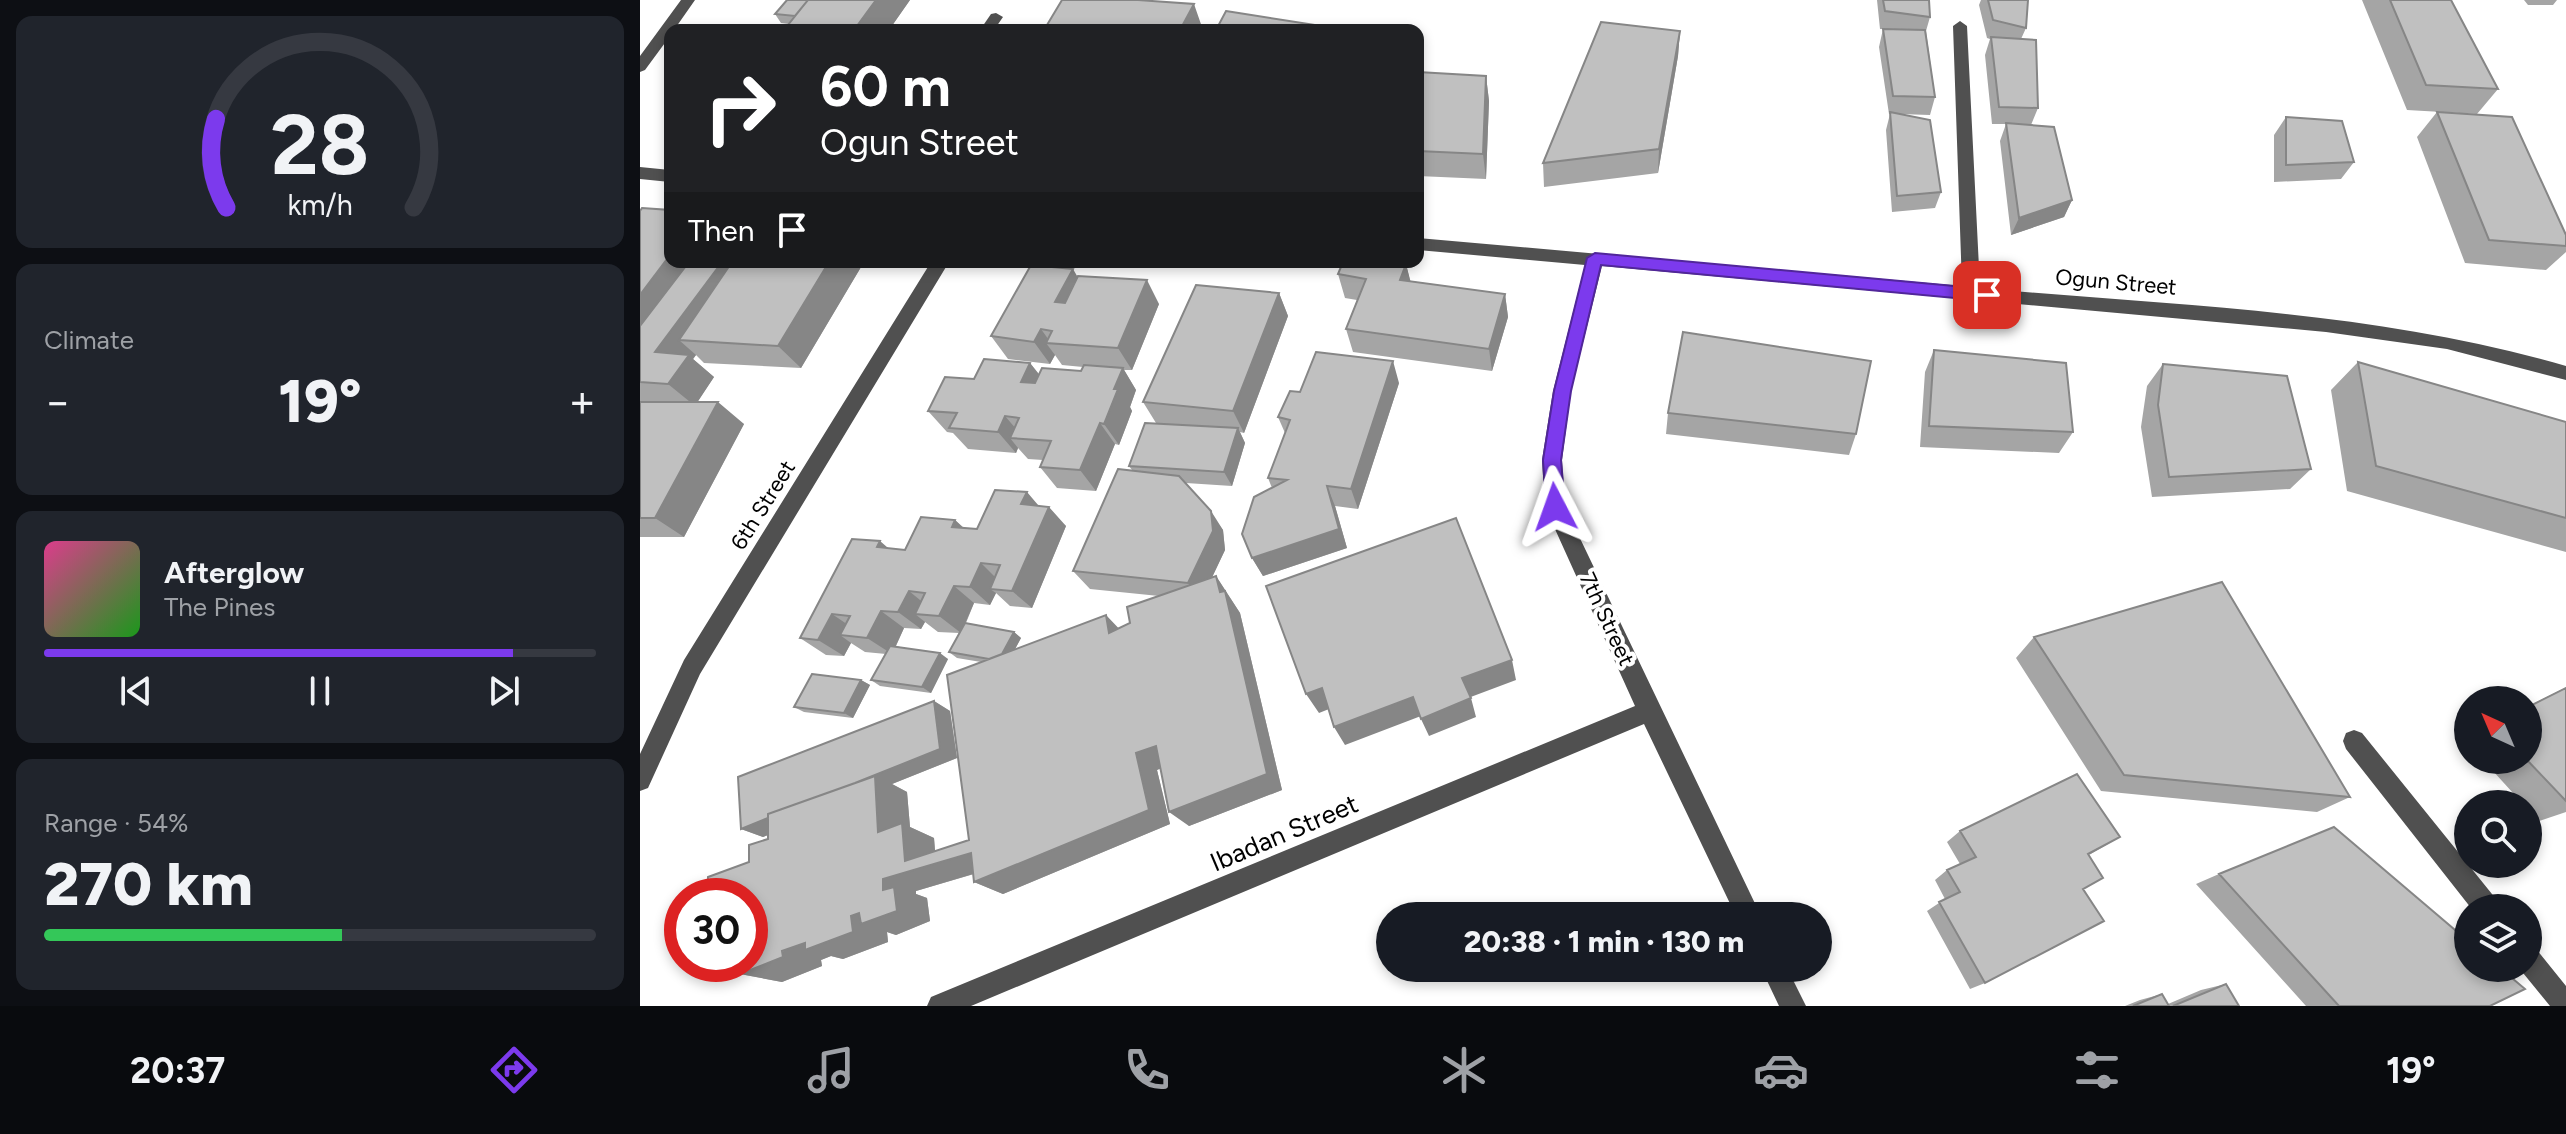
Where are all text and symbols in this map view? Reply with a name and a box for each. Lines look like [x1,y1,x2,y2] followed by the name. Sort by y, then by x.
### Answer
[820,53,951,120] text: 60 m
[688,56,792,160] icon: right
[270,94,370,194] text: 28
[820,121,1019,164] text: Ogun Street
[287,188,353,222] text: km/h
[770,208,814,252] icon: arrive
[688,212,754,249] text: Then
[1953,261,2021,329] pin
[2054,263,2178,301] street label: Ogun Street
[1965,273,2009,317] icon: arrive
[44,324,134,356] text: Climate
[278,365,362,437] text: 19°
[44,375,71,428] text: −
[569,375,596,428] text: +
[725,455,801,555] street label: 6th Street
[1513,465,1597,549] position arrow
[164,554,304,591] text: Afterglow
[1574,568,1640,670] street label: 7th Street
[164,591,275,623] text: The Pines
[114,669,158,713] icon: previous
[298,669,342,713] icon: pause
[482,669,526,713] icon: next
[2454,686,2542,774] north arrow
[2454,686,2542,982] map controls
[1205,787,1363,879] street label: Ibadan Street
[2454,790,2542,878] button: search
[44,807,188,839] text: Range · 54%
[44,848,253,920] text: 270 km
[664,878,768,982] speed limit sign: 30
[2454,894,2542,982] button: layers
[1464,923,1744,960] text: 20:38 · 1 min · 130 m
[486,1042,542,1098] icon: directions
[803,1042,859,1098] icon: music
[1119,1042,1175,1098] icon: phone
[1436,1042,1492,1098] icon: climate
[1753,1042,1809,1098] icon: car
[2069,1042,2125,1098] icon: filters
[130,1049,225,1092] text: 20:37
[2386,1049,2436,1092] text: 19°

